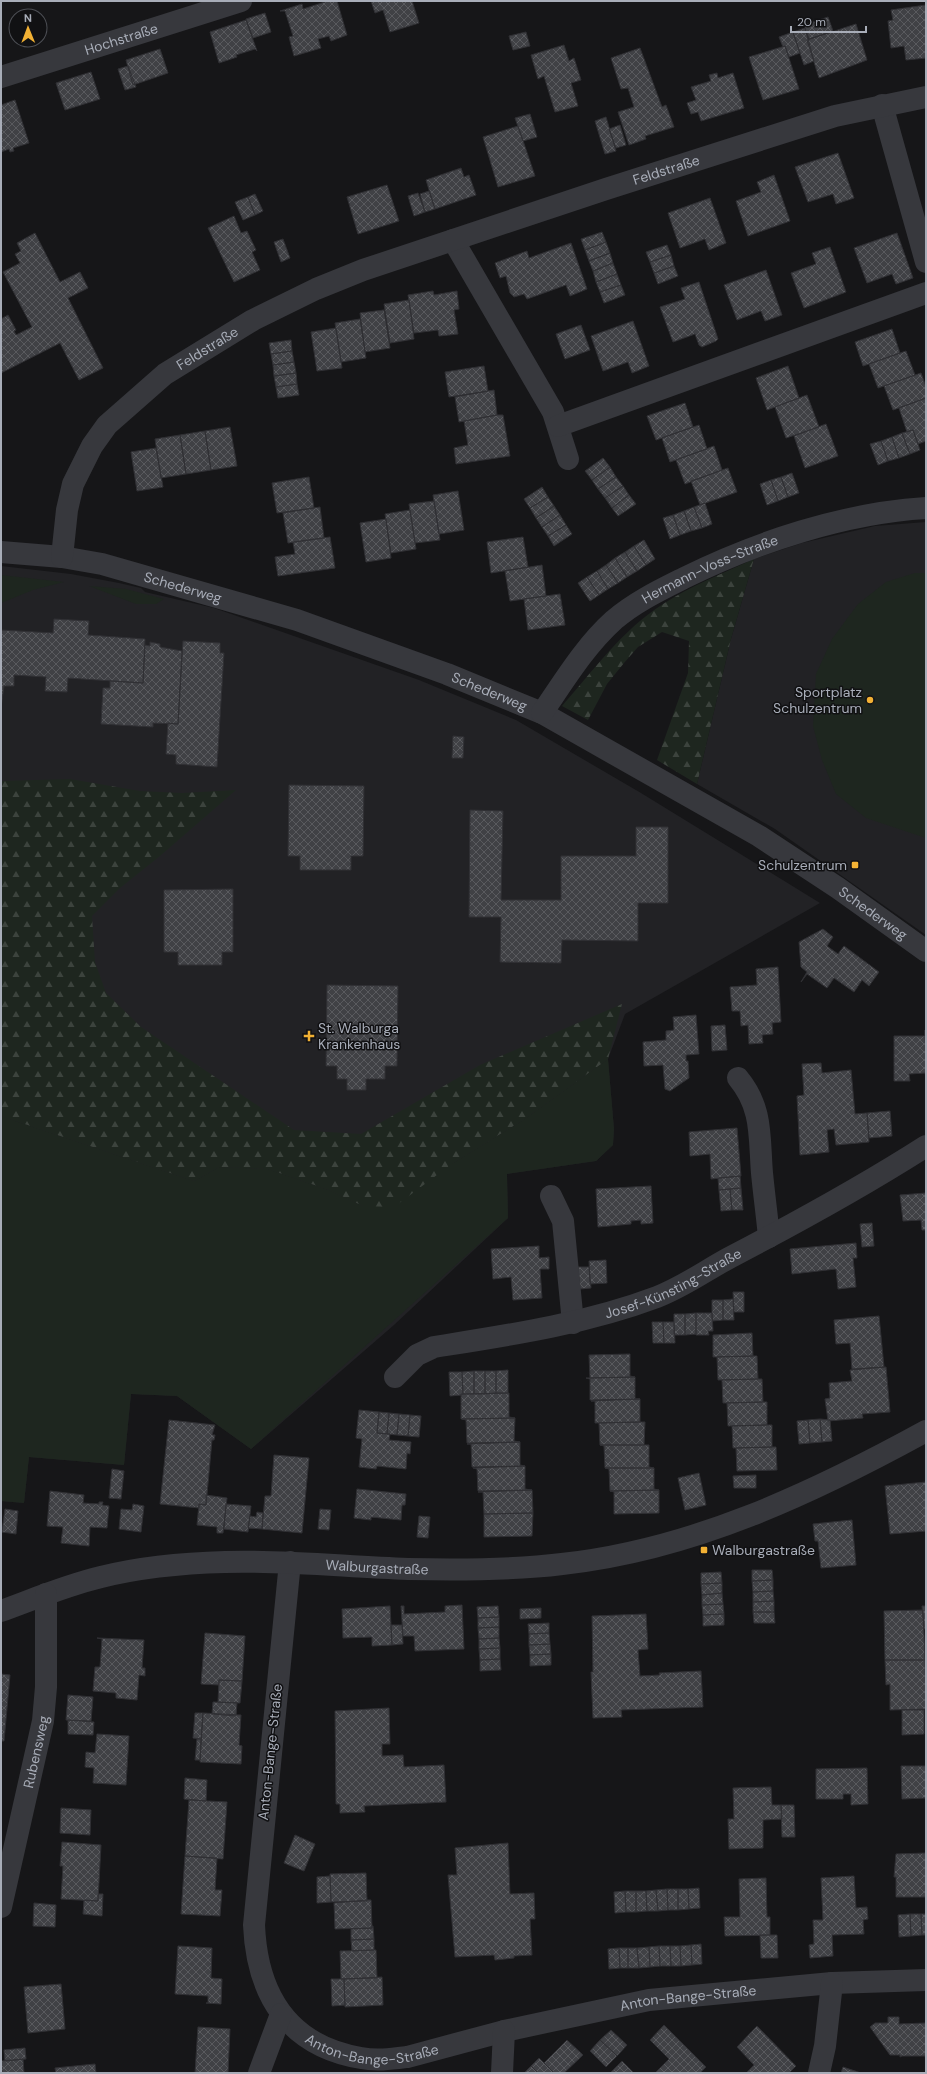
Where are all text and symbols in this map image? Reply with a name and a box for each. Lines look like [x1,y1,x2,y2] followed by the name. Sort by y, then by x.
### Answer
[8,8,48,48] north arrow
[791,8,866,34] scale bar
[24,11,32,25] text: N
[797,14,826,30] text: 20 m
[82,19,160,59] street label: Hochstraße
[631,151,702,189] street label: Feldstraße
[173,322,241,374] street label: Feldstraße
[638,531,780,608] street label: Hermann-Voss-Straße
[142,568,224,607] street label: Schederweg
[449,668,530,715] street label: Schederweg
[773,683,862,717] place label: Sportplatz Schulzentrum
[865,695,875,705] marker: Sportplatz Schulzentrum
[758,856,847,874] place label: Schulzentrum
[850,860,860,870] marker: Schulzentrum
[835,882,911,944] street label: Schederweg
[318,1019,400,1053] place label: St. Walburga Krankenhaus
[303,1030,315,1042] marker: St. Walburga Krankenhaus
[603,1244,745,1322] street label: Josef-Künsting-Straße
[712,1541,815,1559] place label: Walburgastraße
[699,1545,709,1555] marker: Walburgastraße
[325,1556,429,1578] street label: Walburgastraße
[254,1683,286,1821] street label: Anton-Bange-Straße
[19,1715,52,1790] street label: Rubensweg
[618,1981,757,2015] street label: Anton-Bange-Straße
[302,2030,441,2069] street label: Anton-Bange-Straße

